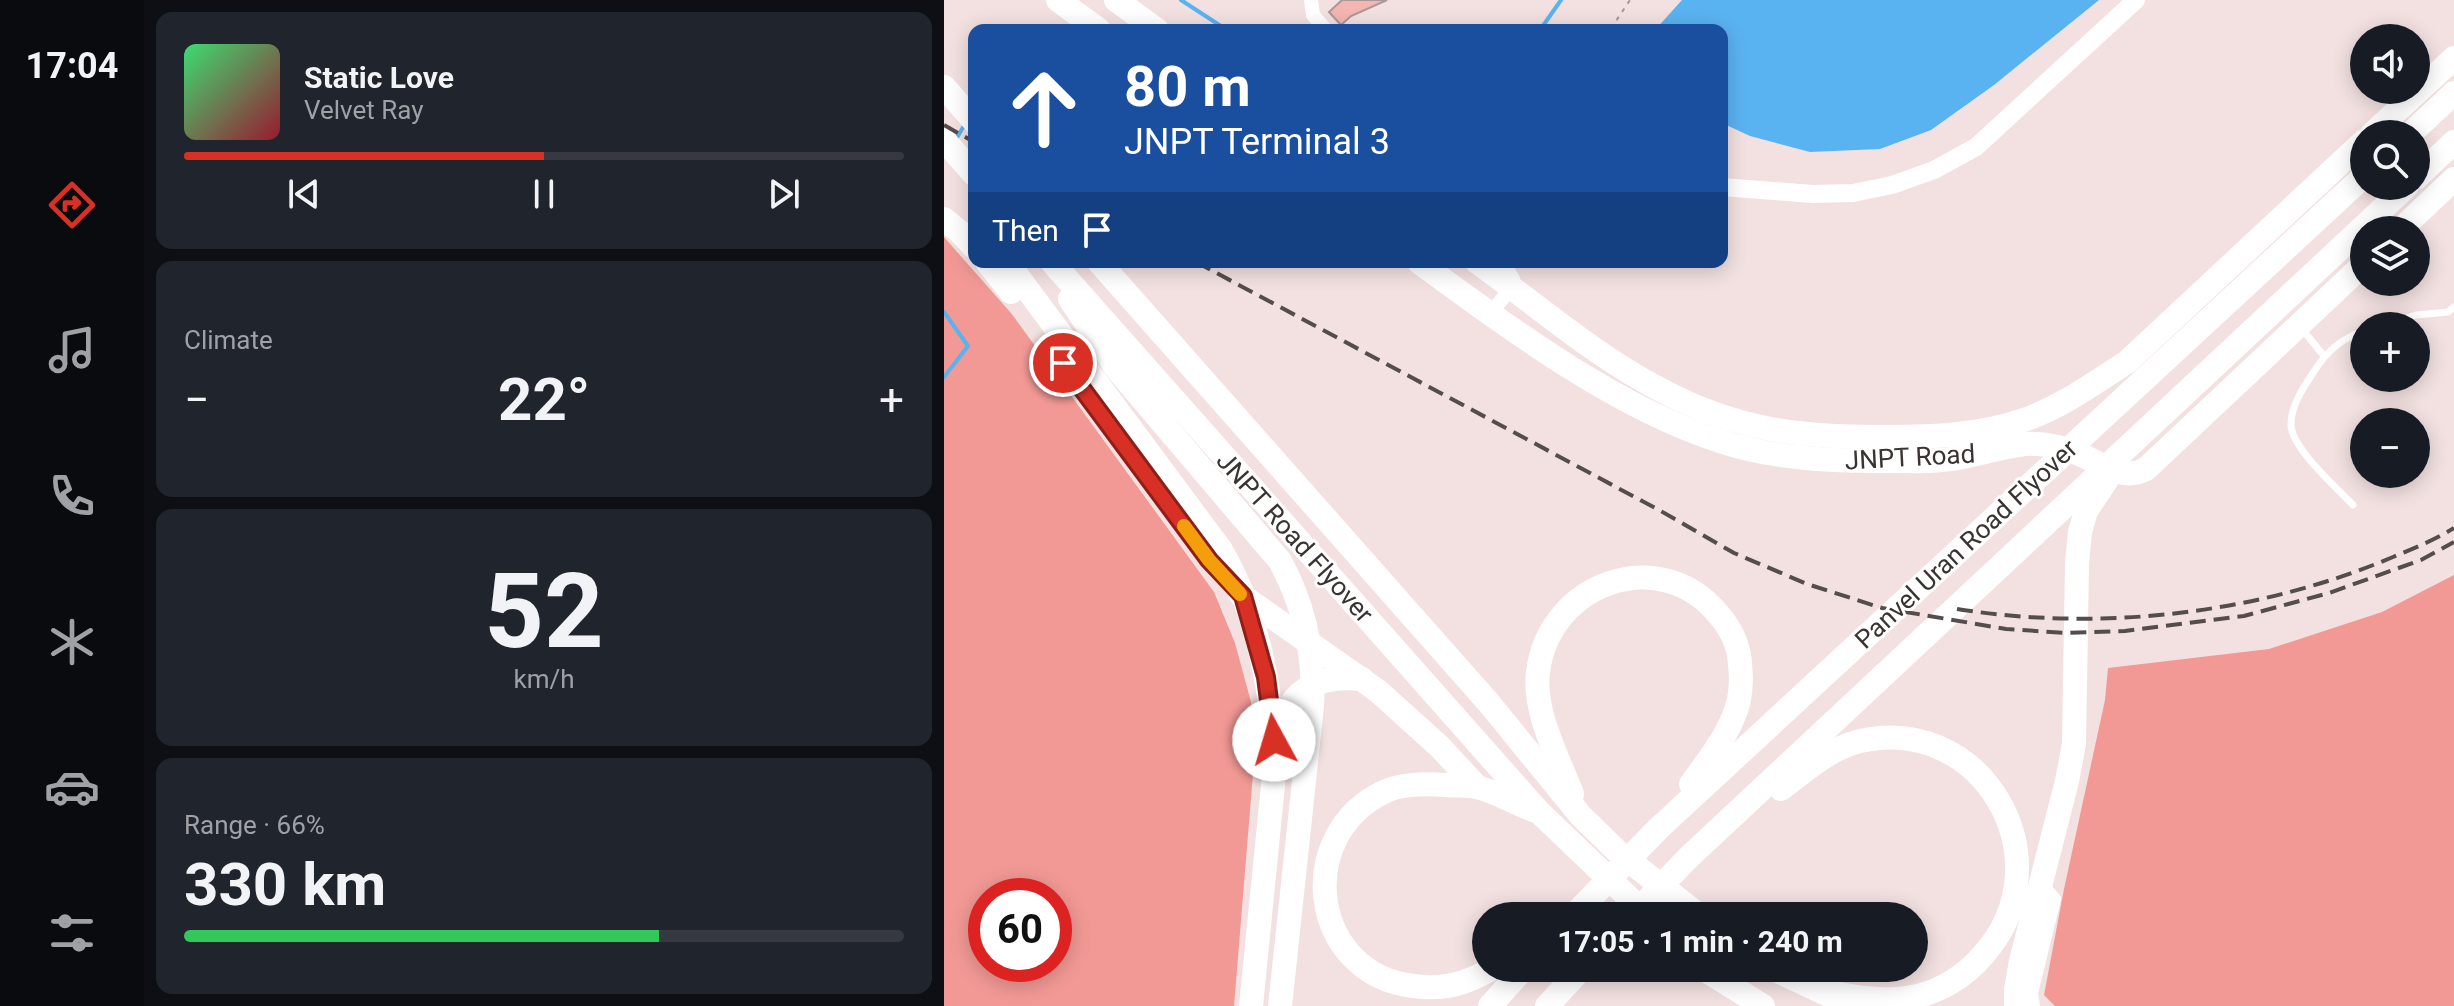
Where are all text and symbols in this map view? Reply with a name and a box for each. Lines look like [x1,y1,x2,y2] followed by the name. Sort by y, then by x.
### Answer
[2350,24,2430,488] map controls
[2350,24,2430,104] button: sound
[26,45,118,87] text: 17:04
[1124,54,1251,120] text: 80 m
[992,56,1096,160] icon: ahead
[304,60,454,95] text: Static Love
[304,95,424,125] text: Velvet Ray
[2350,120,2430,200] button: search
[1124,121,1390,163] text: JNPT Terminal 3
[282,172,326,216] icon: previous
[522,172,566,216] icon: pause
[762,172,806,216] icon: next
[44,177,100,233] icon: directions
[1075,208,1119,252] icon: arrive
[992,213,1059,248] text: Then
[2350,216,2430,296] button: layers
[2350,312,2430,392] button: +
[44,322,100,378] icon: music
[184,325,273,355] text: Climate
[1029,329,1097,397] pin
[1041,341,1085,385] icon: arrive
[498,364,590,435] text: 22°
[184,374,209,426] text: −
[879,374,904,426] text: +
[2350,408,2430,488] button: −
[1849,433,2083,655] street label: Panvel Uran Road Flyover
[1844,439,1976,475] street label: JNPT Road
[1210,445,1380,629] street label: JNPT Road Flyover
[44,468,100,524] icon: phone
[484,551,604,672] text: 52
[44,614,100,670] icon: climate
[513,664,575,694] text: km/h
[1232,698,1316,782] position arrow
[44,759,100,815] icon: car
[184,810,325,840] text: Range · 66%
[184,849,386,920] text: 330 km
[968,878,1072,982] speed limit sign: 60
[44,905,100,961] icon: filters
[1557,924,1843,959] text: 17:05 · 1 min · 240 m

